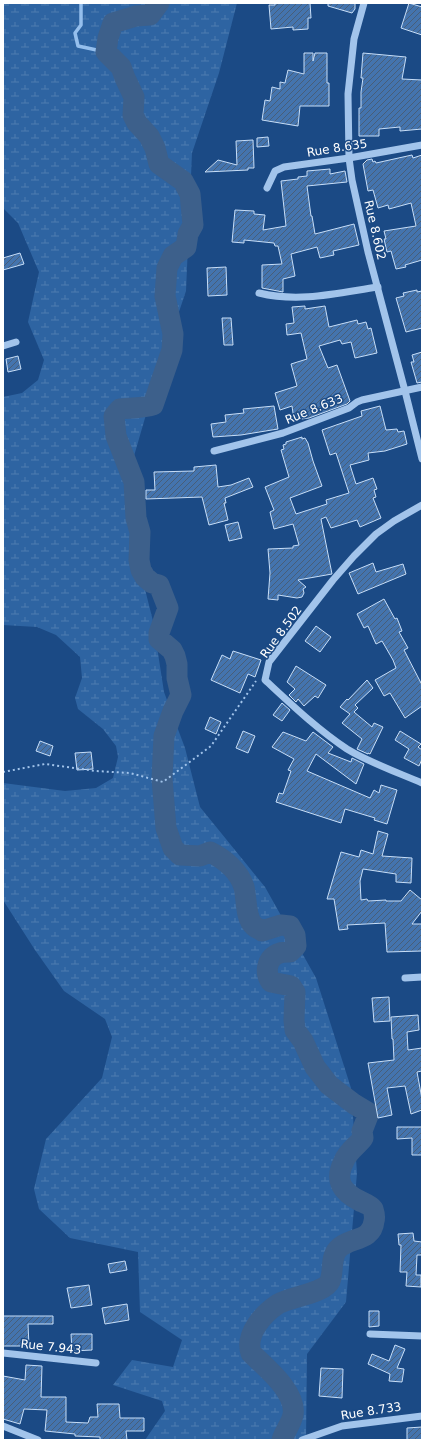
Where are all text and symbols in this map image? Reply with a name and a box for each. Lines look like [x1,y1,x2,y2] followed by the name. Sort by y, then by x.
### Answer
[306,136,368,160] street label: Rue 8.635
[361,199,389,261] street label: Rue 8.602
[283,391,345,427] street label: Rue 8.633
[257,603,305,661] street label: Rue 8.502
[20,1337,82,1357] street label: Rue 7.943
[340,1399,402,1423] street label: Rue 8.733

